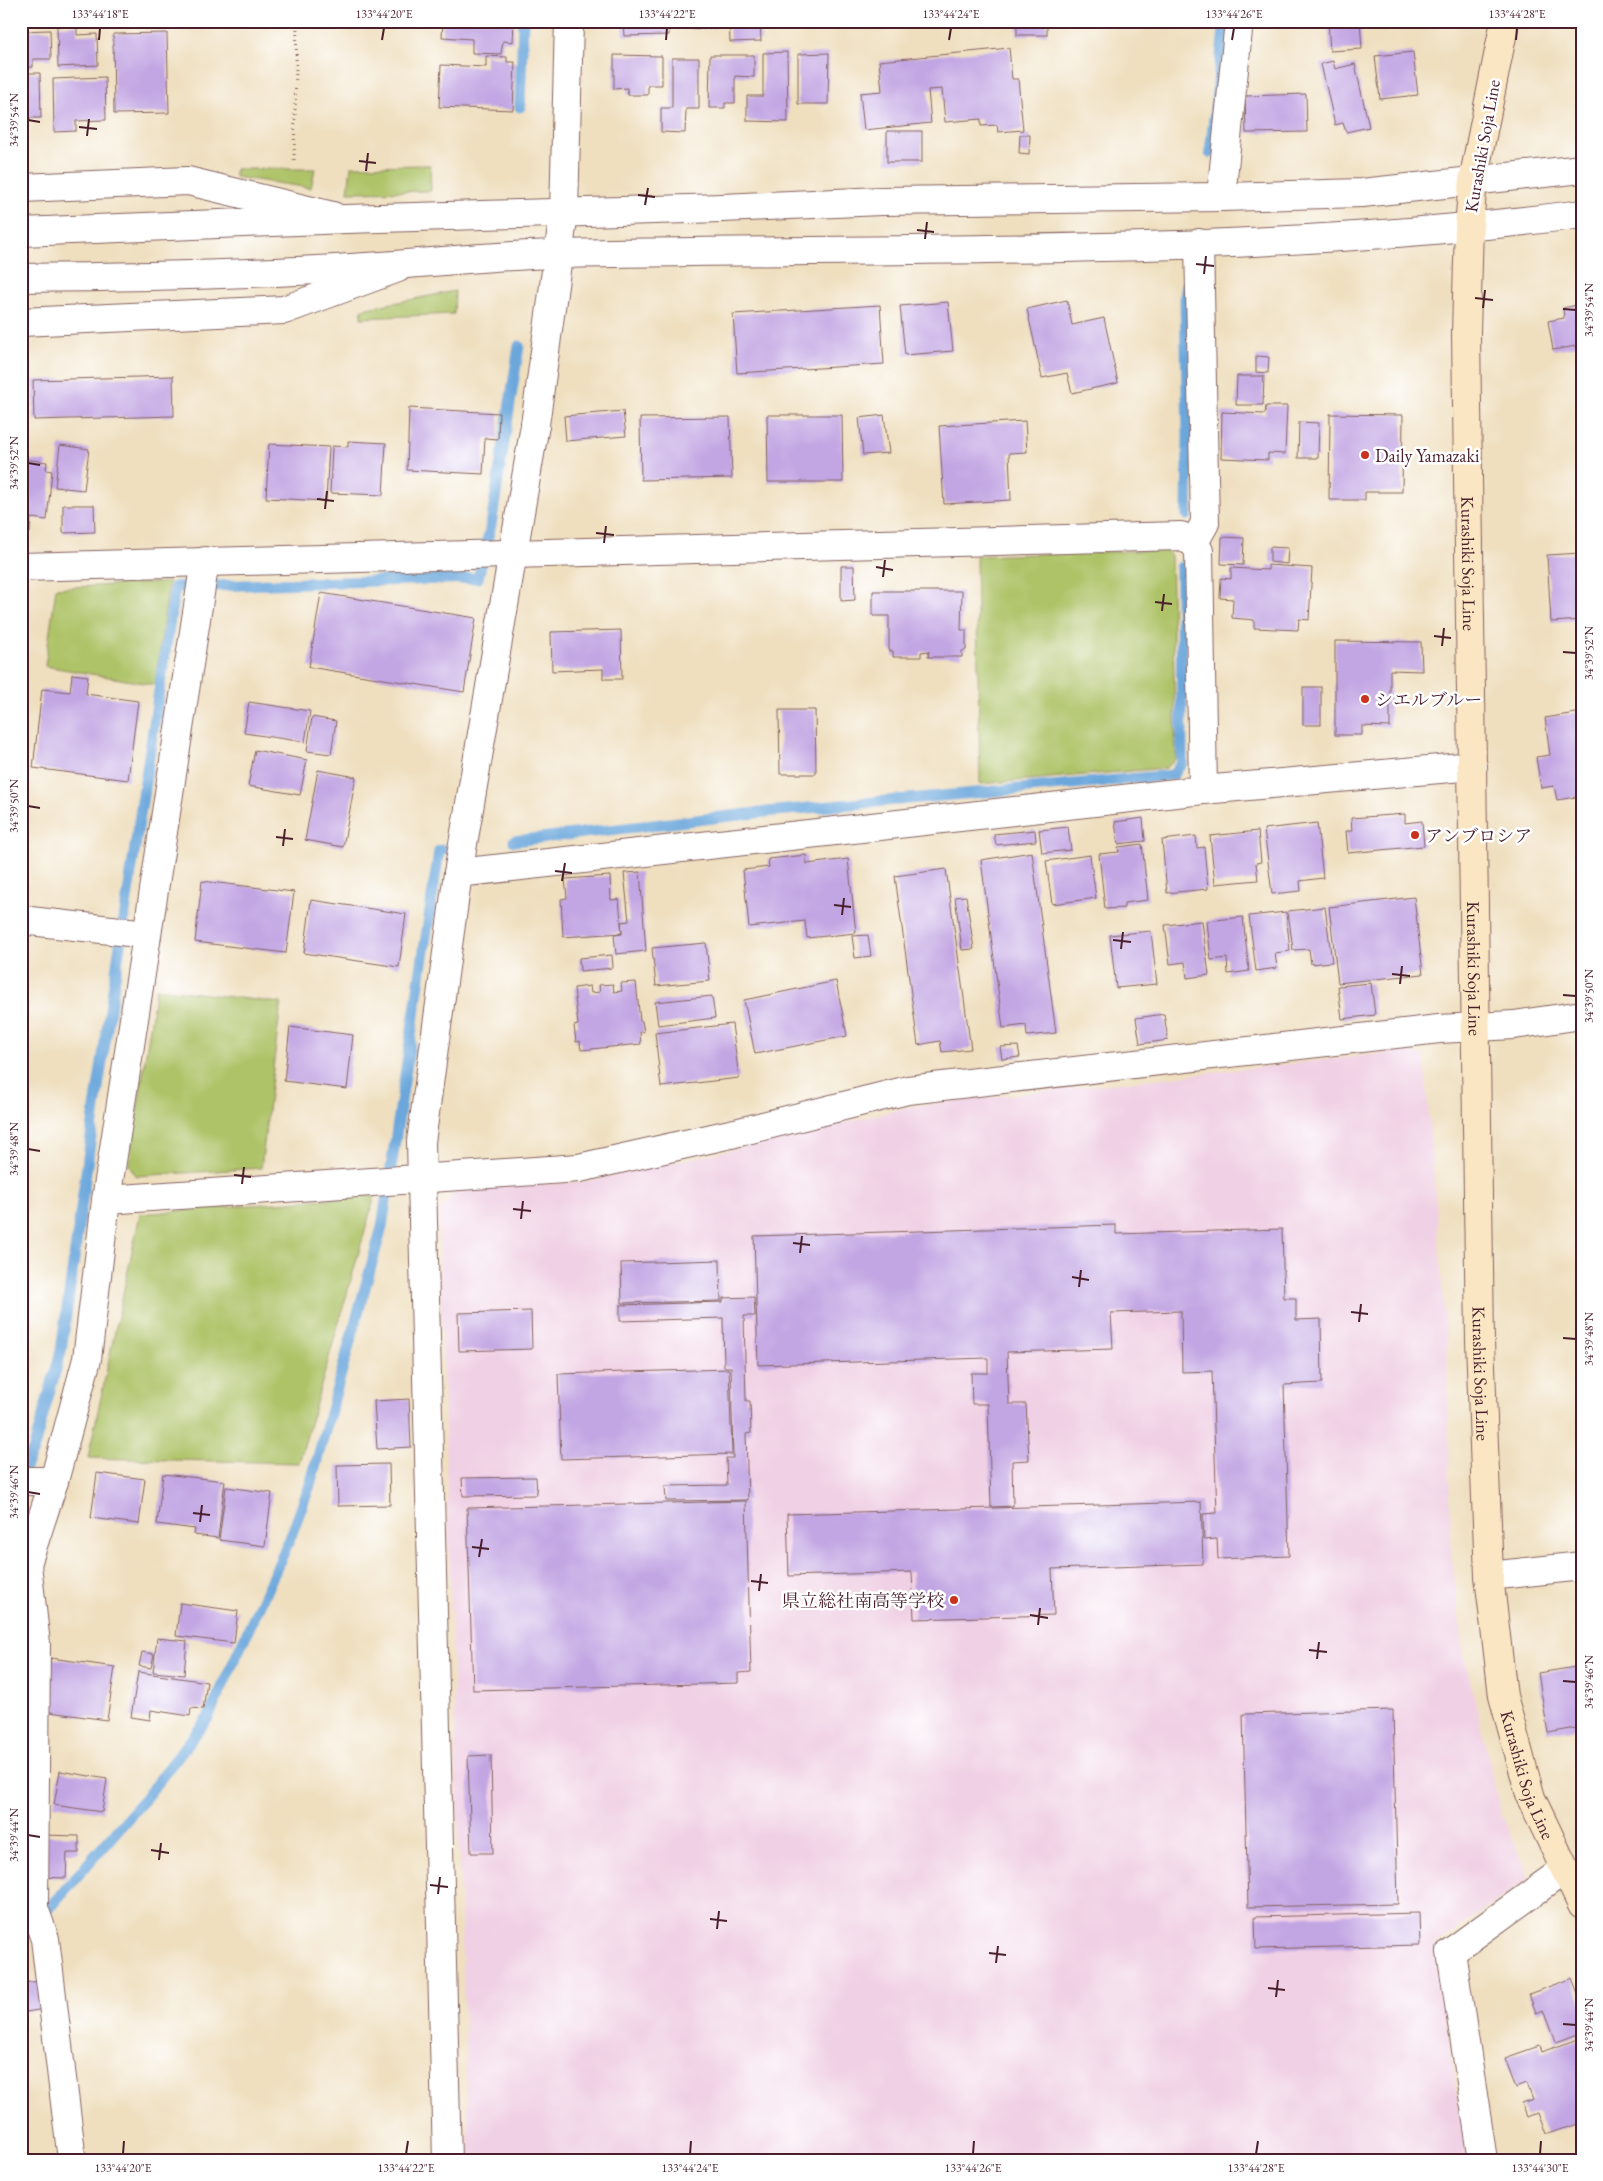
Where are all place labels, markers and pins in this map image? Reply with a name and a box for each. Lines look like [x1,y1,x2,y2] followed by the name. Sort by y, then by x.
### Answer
[1375,444,1480,467] place label: Daily Yamazaki
[1359,449,1371,461] marker: Daily Yamazaki
[1375,688,1482,711] place label: シエルブルー
[1359,693,1371,705] marker: シエルブルー
[1425,824,1532,847] place label: アンブロシア
[1409,829,1421,841] marker: アンブロシア
[782,1589,944,1612] place label: 県立総社南高等学校
[948,1594,960,1606] marker: 県立総社南高等学校

